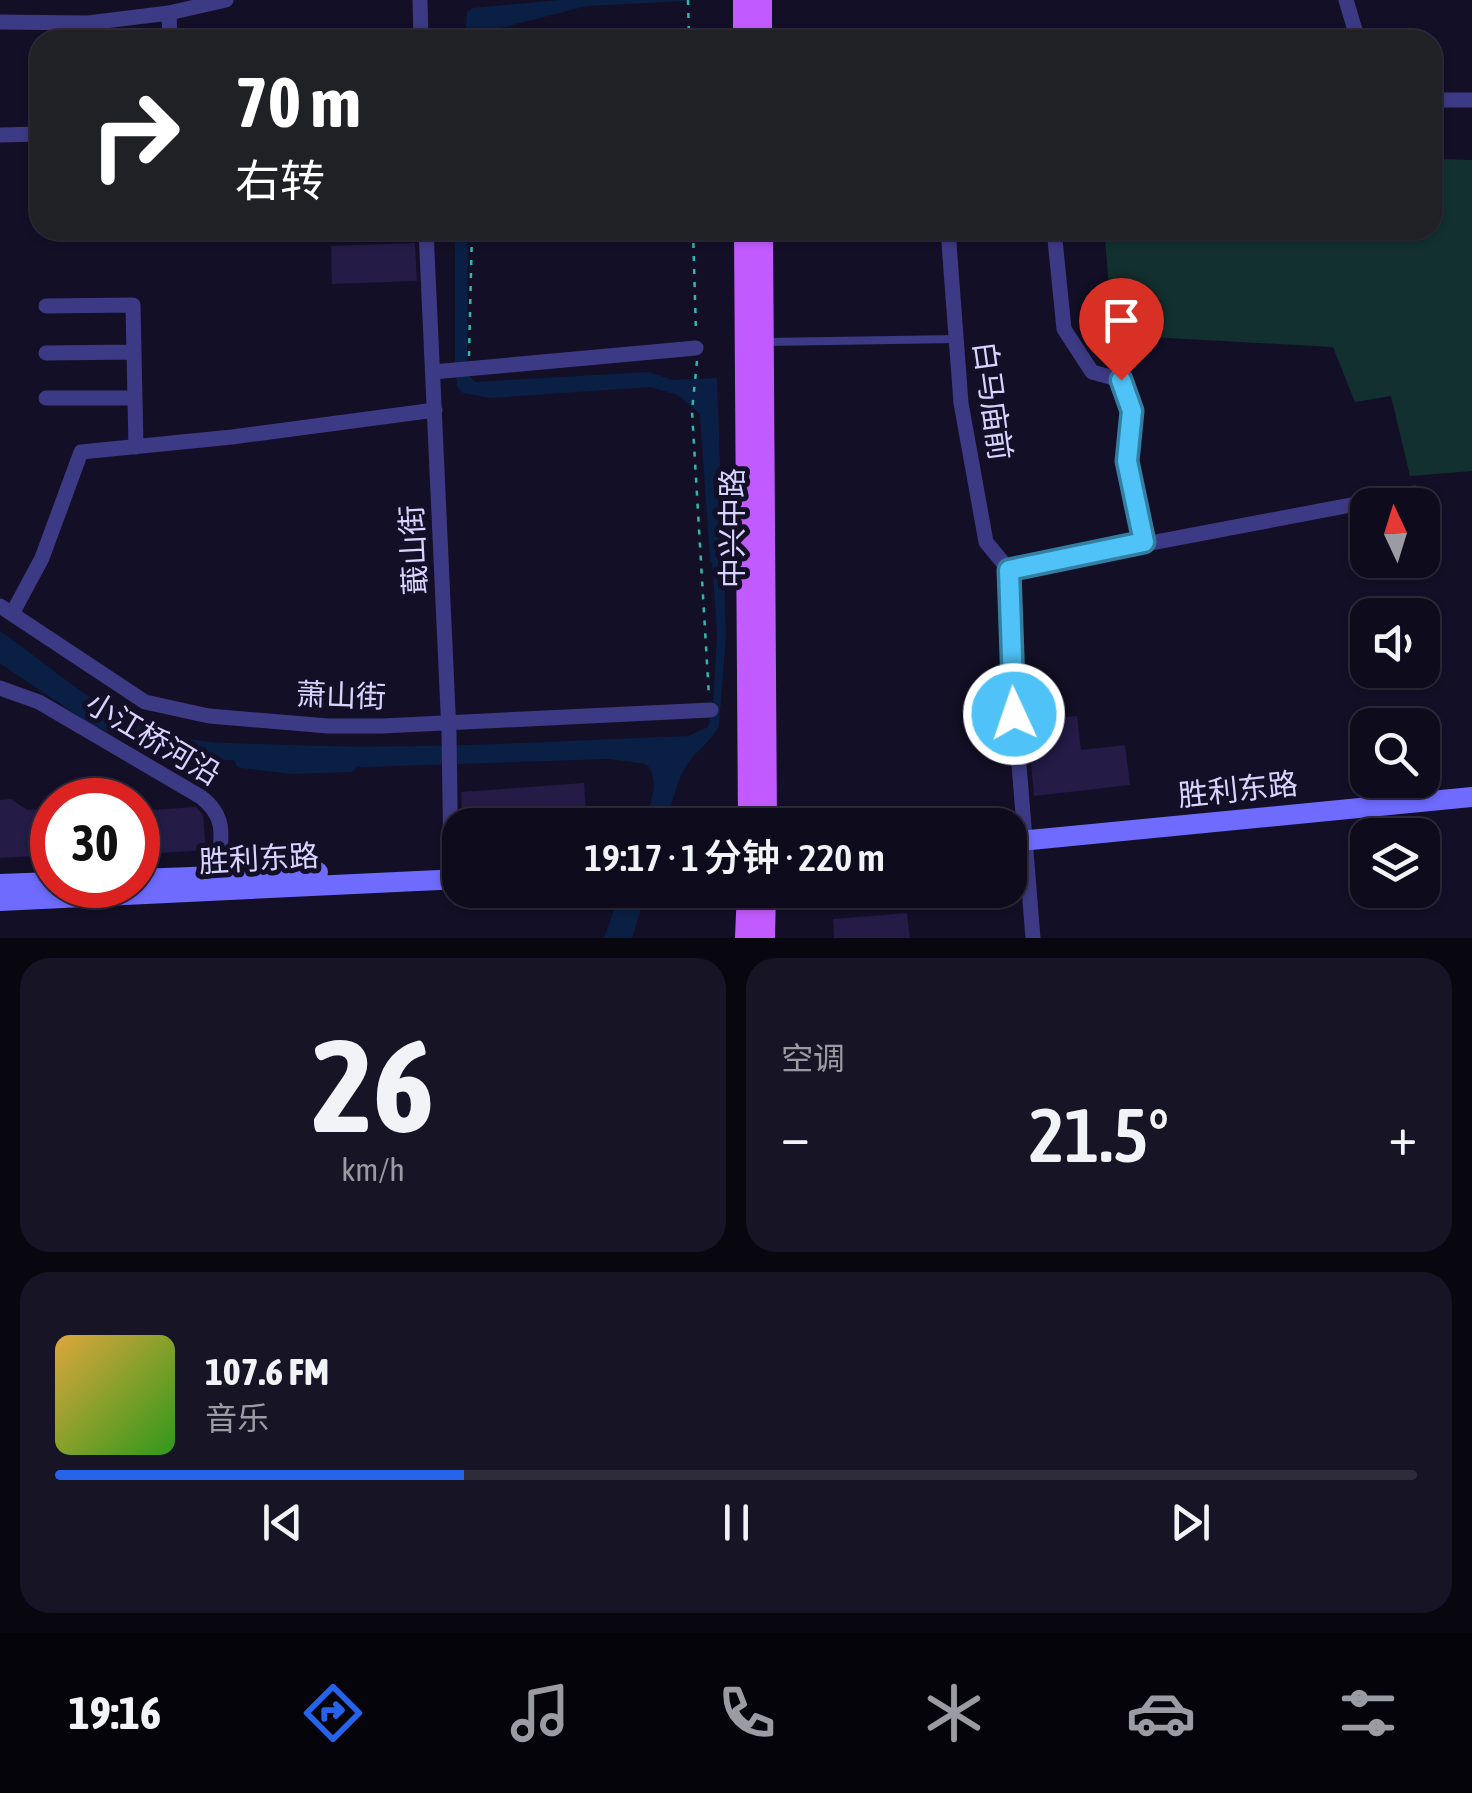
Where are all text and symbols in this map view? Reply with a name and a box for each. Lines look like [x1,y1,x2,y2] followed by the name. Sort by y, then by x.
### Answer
[235,62,361,142] text: 70 m
[70,70,200,200] icon: right
[235,155,325,207] text: 右转
[1079,278,1164,381] pin
[1094,293,1149,348] icon: arrive
[968,339,1018,463] street label: 白马庙前
[715,468,749,588] street label: 中兴中路
[1350,488,1440,578] north arrow
[1350,488,1440,908] map controls
[394,504,432,596] street label: 蕺山街
[1350,598,1440,688] button: sound
[962,662,1066,766] position arrow
[295,676,387,714] street label: 萧山街
[80,685,227,791] street label: 小江桥河沿
[1350,708,1440,798] button: search
[1176,766,1299,812] street label: 胜利东路
[30,778,160,908] speed limit sign: 30
[1350,818,1440,908] button: layers
[584,836,885,879] text: 19:17 · 1 分钟 · 220 m
[198,838,320,878] street label: 胜利东路
[312,1011,434,1160] text: 26
[781,1040,845,1077] text: 空调
[1029,1092,1169,1178] text: 21.5°
[781,1104,810,1167] text: −
[1388,1104,1417,1167] text: +
[341,1151,405,1188] text: km/h
[205,1350,329,1393] text: 107.6 FM
[205,1400,269,1437] text: 音乐
[255,1495,310,1550] icon: previous
[709,1495,764,1550] icon: pause
[1163,1495,1218,1550] icon: next
[298,1678,368,1748] icon: directions
[505,1678,575,1748] icon: music
[712,1678,782,1748] icon: phone
[919,1678,989,1748] icon: climate
[1126,1678,1196,1748] icon: car
[1333,1678,1403,1748] icon: filters
[69,1687,161,1739] text: 19:16

